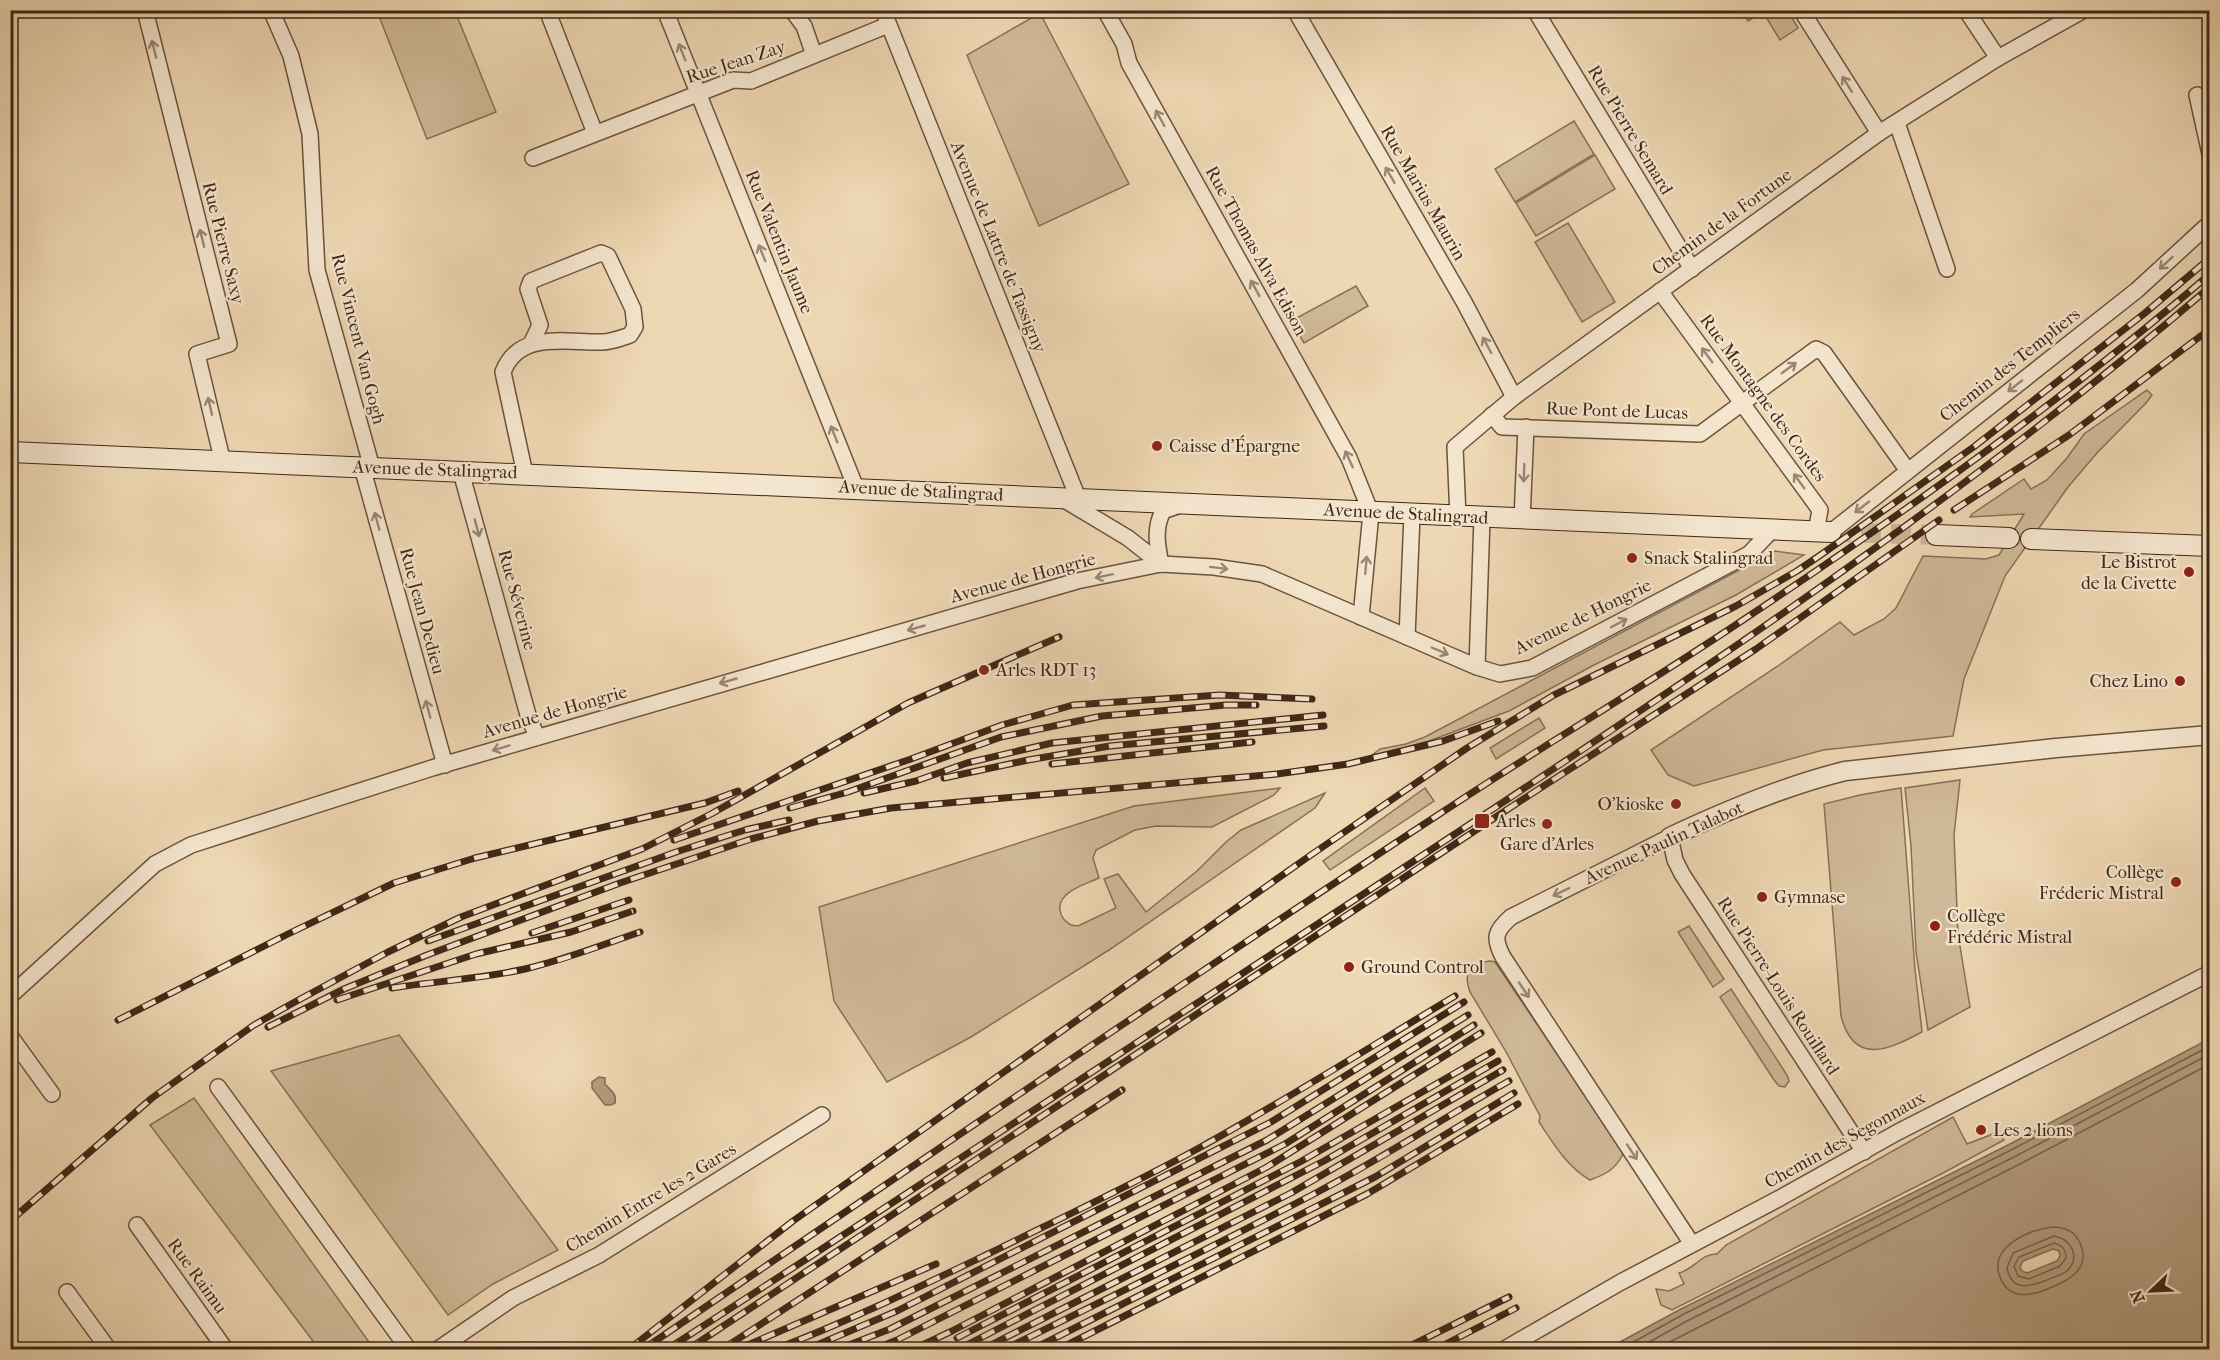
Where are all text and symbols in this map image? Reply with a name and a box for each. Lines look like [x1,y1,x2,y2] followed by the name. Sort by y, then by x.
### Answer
[684,36,790,88] street label: Rue Jean Zay
[148,40,160,59] one-way arrow
[676,43,687,62] one-way arrow
[1583,61,1677,199] street label: Rue Pierre Semard
[1841,76,1853,93] one-way arrow
[1154,110,1166,127] one-way arrow
[1376,122,1470,265] street label: Rue Marius Maurin
[946,137,1051,357] street label: Avenue de Lattre de Tassigny
[1201,163,1312,340] street label: Rue Thomas Alva Edison
[1648,164,1796,280] street label: Chemin de la Fortune
[741,167,817,317] street label: Rue Valentin Jaume
[1384,167,1396,184] one-way arrow
[198,180,249,308] street label: Rue Pierre Saxy
[196,229,207,248] one-way arrow
[756,244,767,263] one-way arrow
[327,251,389,427] street label: Rue Vincent Van Gogh
[2159,256,2174,270] one-way arrow
[1248,280,1260,297] one-way arrow
[1936,303,2085,426] street label: Chemin des Templiers
[1695,310,1831,486] street label: Rue Montagne des Cordes
[1481,337,1493,354] one-way arrow
[1701,347,1713,363] one-way arrow
[1780,362,1796,374] one-way arrow
[2008,380,2024,393] one-way arrow
[203,396,215,415] one-way arrow
[1546,398,1689,424] street label: Rue Pont de Lucas
[828,425,839,444] one-way arrow
[1169,435,1300,457] place label: Caisse d'Épargne
[1150,439,1164,453] marker: Caisse d'Épargne
[1342,450,1354,468] one-way arrow
[351,457,518,483] street label: Avenue de Stalingrad
[1519,463,1530,483] one-way arrow
[1793,473,1806,489] one-way arrow
[837,476,1004,506] street label: Avenue de Stalingrad
[1322,499,1489,529] street label: Avenue de Stalingrad
[1855,501,1871,514] one-way arrow
[371,512,382,531] one-way arrow
[472,518,483,537] one-way arrow
[395,545,449,677] street label: Rue Jean Dedieu
[493,547,541,653] street label: Rue Séverine
[947,548,1098,608] street label: Avenue de Hongrie
[1644,548,1774,569] place label: Snack Stalingrad
[1625,551,1639,565] marker: Snack Stalingrad
[2081,552,2178,594] place label: Le Bistrot de la Civette
[1361,556,1372,575] one-way arrow
[1209,563,1229,574] one-way arrow
[2182,565,2196,579] marker: Le Bistrot de la Civette
[1094,571,1114,582] one-way arrow
[1510,575,1655,660] street label: Avenue de Hongrie
[1609,617,1627,628] one-way arrow
[907,622,926,634] one-way arrow
[1430,646,1449,657] one-way arrow
[995,660,1096,681] place label: Arles RDT 13
[977,663,991,677] marker: Arles RDT 13
[2090,671,2168,692] place label: Chez Lino
[2173,674,2187,688] marker: Chez Lino
[719,676,738,687] one-way arrow
[479,681,630,743] street label: Avenue de Hongrie
[422,700,434,719] one-way arrow
[492,743,511,754] one-way arrow
[1598,794,1664,815] place label: O'kioske
[1580,797,1747,889] street label: Avenue Paulin Talabot
[1669,797,1683,811] marker: O'kioske
[1495,811,1536,832] place label: Arles
[1473,812,1491,830] marker: Arles
[1540,817,1554,831] marker: Gare d'Arles
[1500,834,1594,855] place label: Gare d'Arles
[2039,862,2164,904] place label: Collège Fréderic Mistral
[2169,875,2183,889] marker: Collège Fréderic Mistral
[1553,886,1571,898] one-way arrow
[1774,887,1846,908] place label: Gymnase
[1755,890,1769,904] marker: Gymnase
[1713,893,1844,1079] street label: Rue Pierre-Louis Rouillard
[1947,906,2072,948] place label: Collège Frédéric Mistral
[1928,919,1942,933] marker: Collège Frédéric Mistral
[1361,957,1484,978] place label: Ground Control
[1342,960,1356,974] marker: Ground Control
[1518,981,1531,998] one-way arrow
[1761,1087,1929,1193] street label: Chemin des Segonnaux
[1993,1120,2073,1141] place label: Les 2 lions
[1974,1123,1988,1137] marker: Les 2 lions
[562,1139,740,1257] street label: Chemin Entre les 2 Gares
[1626,1143,1638,1160] one-way arrow
[163,1234,231,1318] street label: Rue Raimu
[2121,1261,2181,1321] north arrow
[2126,1287,2149,1306] text: N

